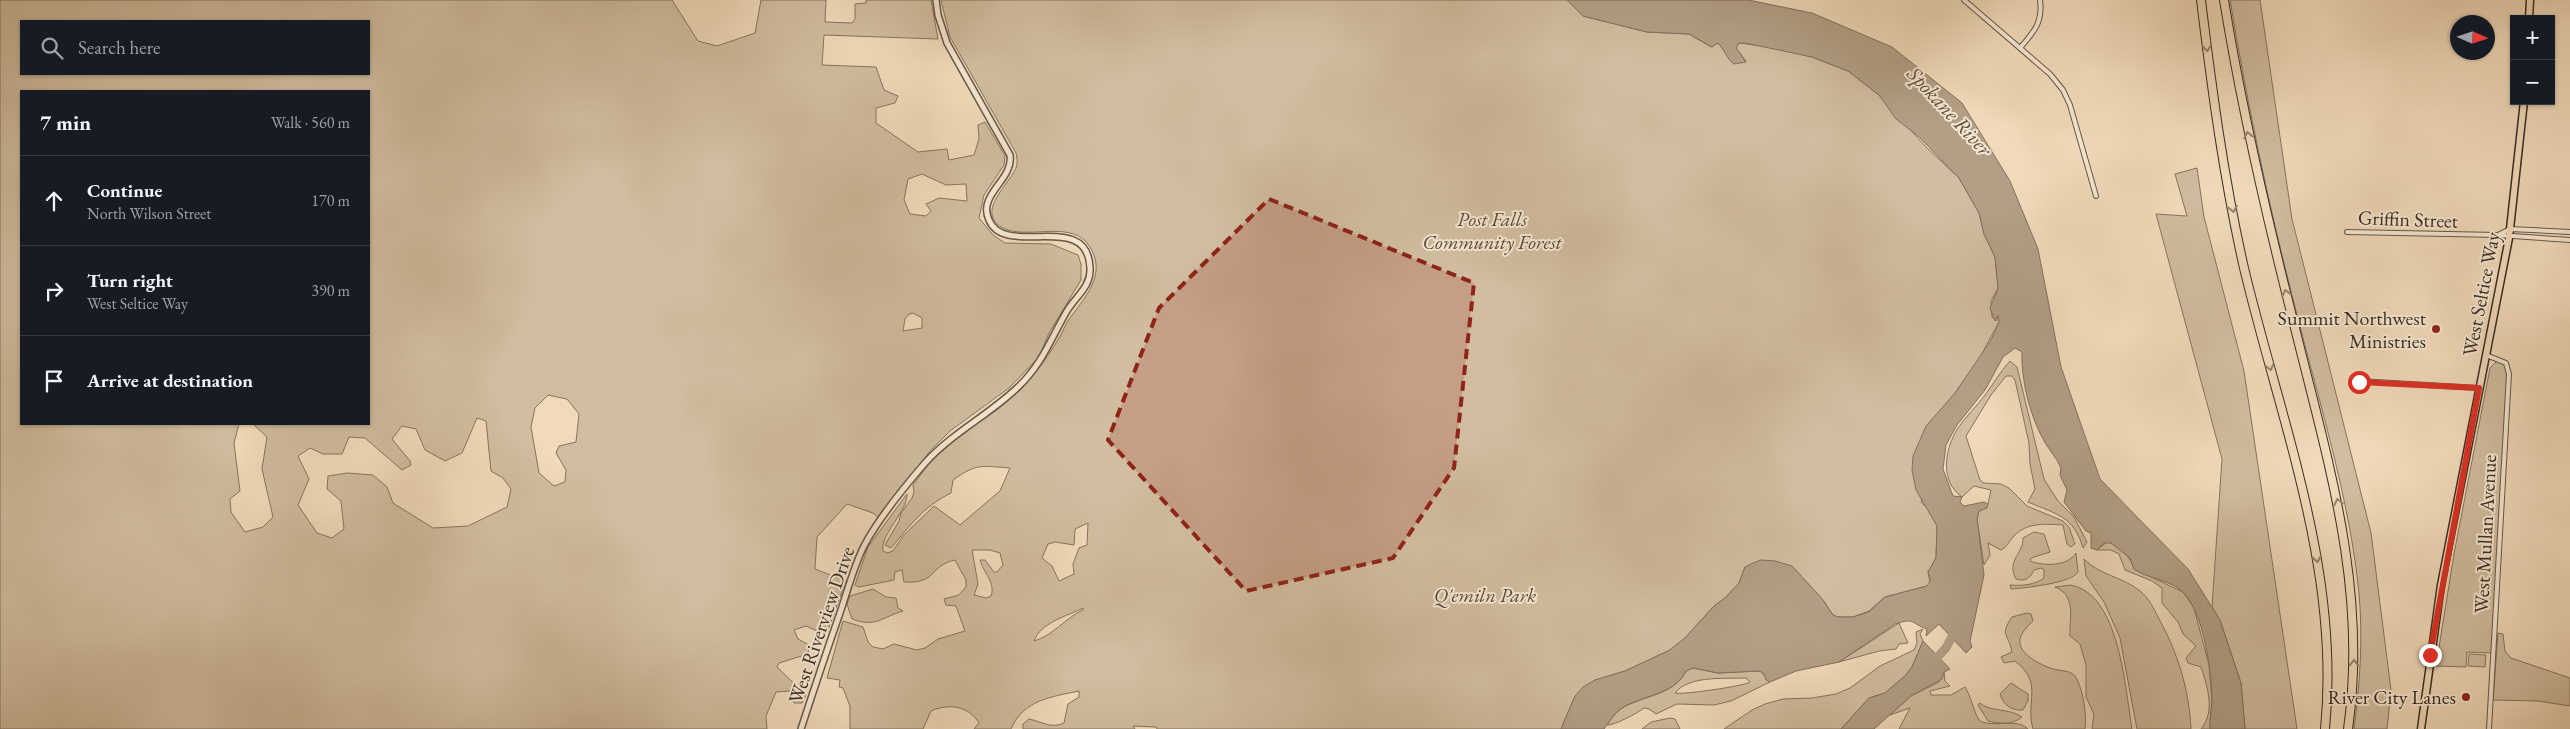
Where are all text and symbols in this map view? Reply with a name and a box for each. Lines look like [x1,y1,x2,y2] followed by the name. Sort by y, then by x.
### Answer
[2450,15,2495,60] north arrow
[2510,15,2555,105] map controls
[2510,15,2555,60] button: +
[20,20,370,75] search box
[38,34,66,62] icon: search
[78,35,160,60] text: Search here
[2201,44,2211,53] one-way arrow
[1901,60,1999,162] water label: Spokane River
[2510,60,2555,105] button: −
[40,109,91,136] text: 7 min
[271,112,350,133] text: Walk · 560 m
[2243,131,2254,140] one-way arrow
[87,178,162,203] text: Continue
[40,187,68,215] icon: ahead
[311,190,350,211] text: 170 m
[87,203,211,224] text: North Wilson Street
[2227,204,2237,213] one-way arrow
[2357,204,2459,234] street label: Griffin Street
[1422,206,1563,255] park label: Post Falls Community Forest
[2456,229,2506,358] street label: West Seltice Way
[87,268,173,293] text: Turn right
[40,277,68,305] icon: right
[311,280,350,301] text: 390 m
[2281,289,2292,298] one-way arrow
[87,293,188,314] text: West Seltice Way
[2278,305,2427,354] place label: Summit Northwest Ministries
[2430,323,2442,335] marker: Summit Northwest Ministries
[2264,362,2275,371] one-way arrow
[40,367,68,395] icon: arrive
[87,368,253,393] text: Arrive at destination
[2348,371,2371,394] route start
[2468,454,2502,614] street label: West Mullan Avenue
[2333,497,2343,506] one-way arrow
[782,543,860,707] street label: West Riverview Drive
[2311,555,2322,563] one-way arrow
[1434,582,1536,608] park label: Q'emiln Park
[2419,644,2442,667] route end
[2348,659,2359,667] one-way arrow
[2327,684,2456,710] place label: River City Lanes
[2460,691,2472,703] marker: River City Lanes

